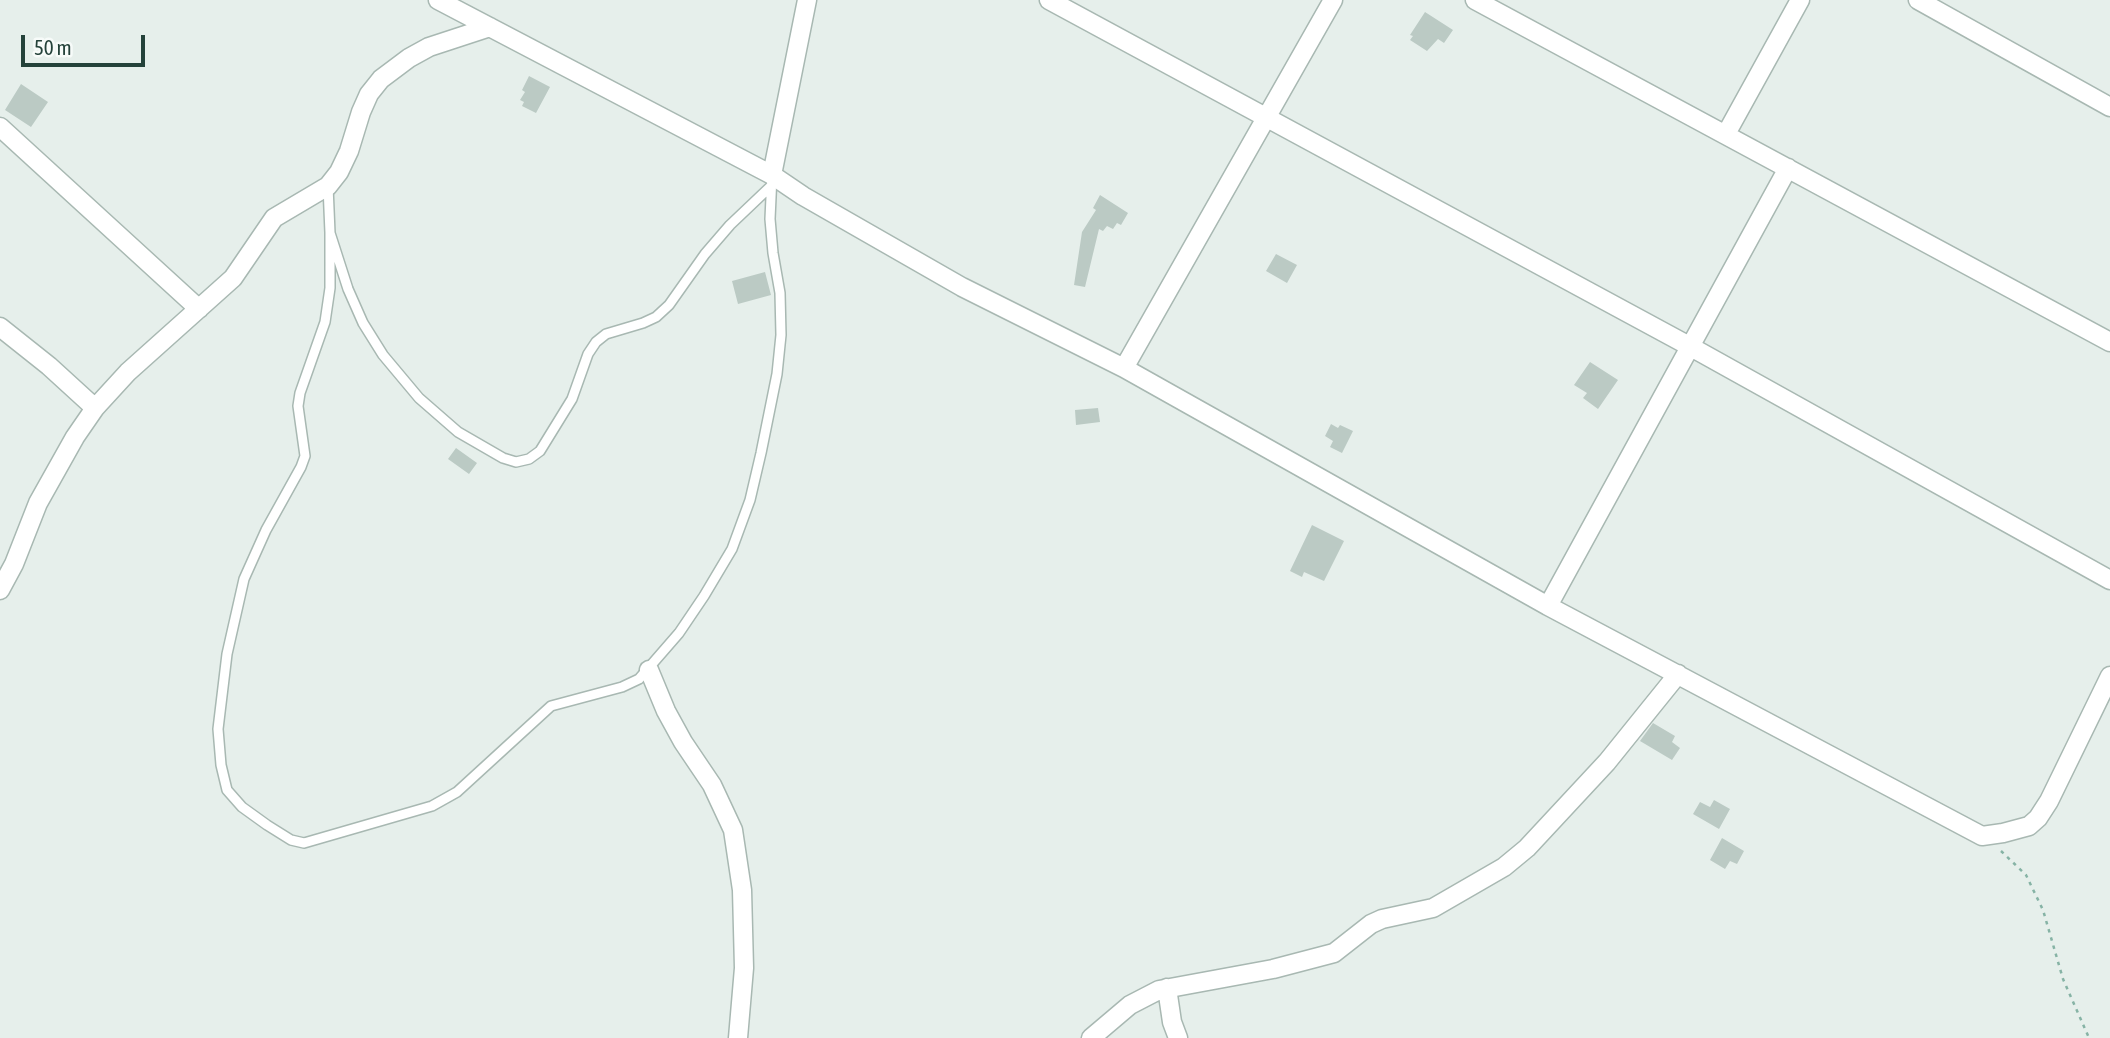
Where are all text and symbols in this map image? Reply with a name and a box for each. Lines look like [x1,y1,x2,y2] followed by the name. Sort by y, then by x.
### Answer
[24,21,149,65] scale bar
[34,35,72,59] text: 50 m

